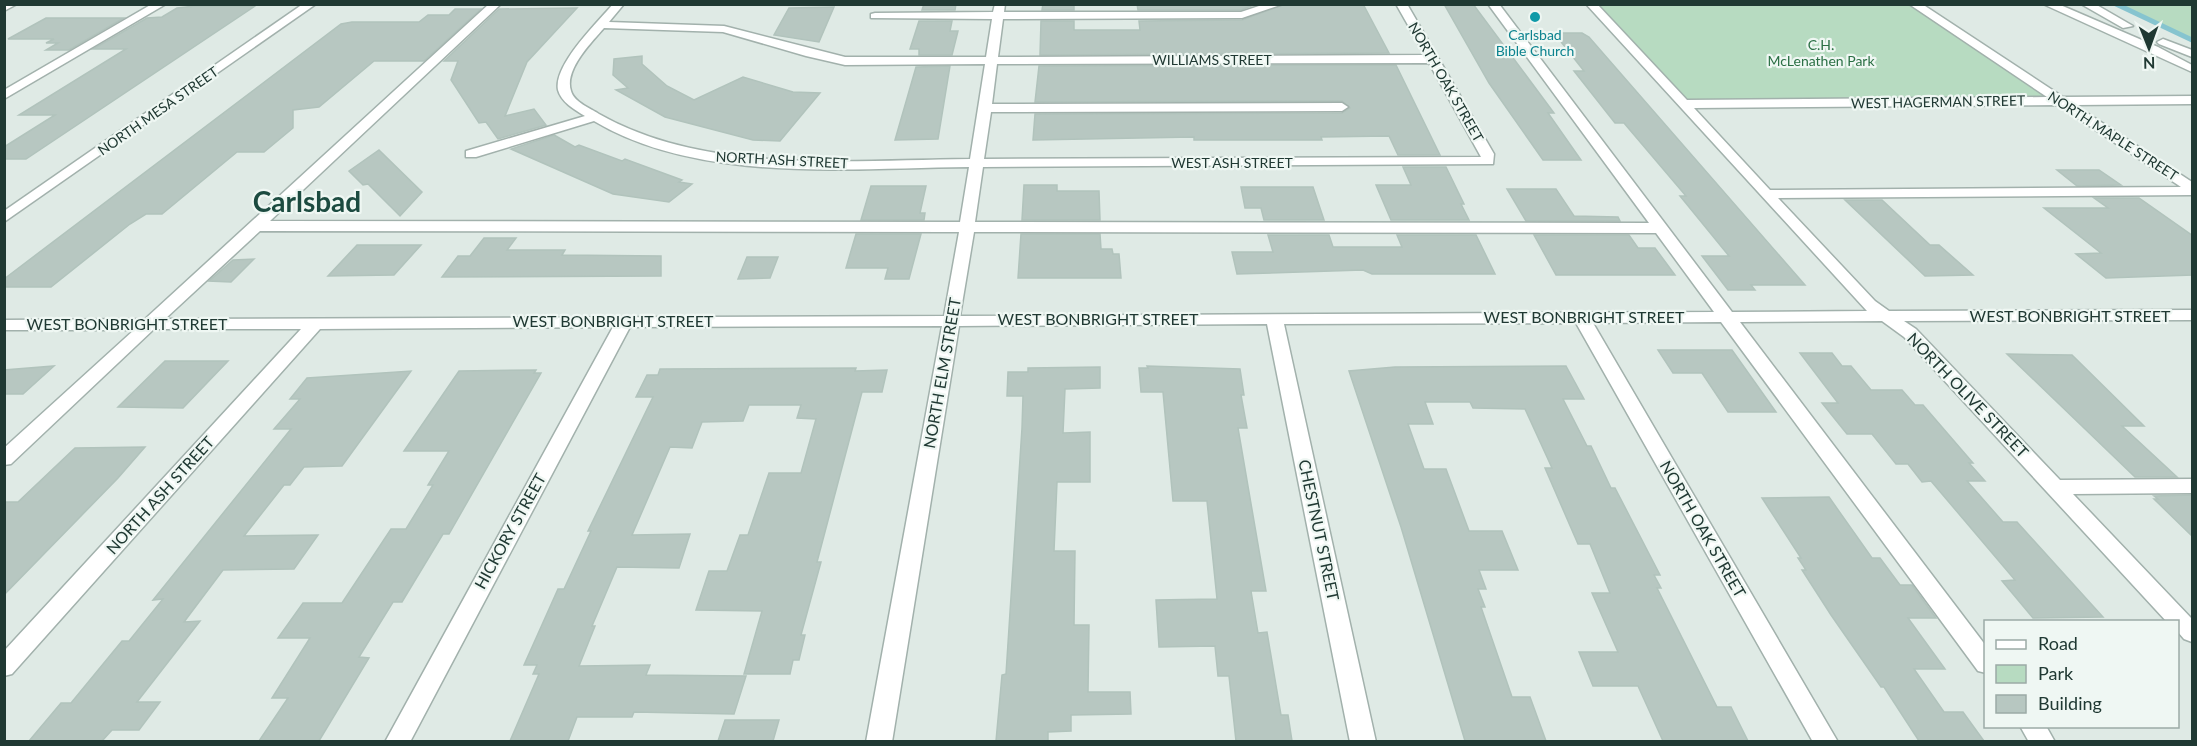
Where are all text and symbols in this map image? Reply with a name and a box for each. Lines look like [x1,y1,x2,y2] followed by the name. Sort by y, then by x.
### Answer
[1528,10,1542,24] marker: Carlsbad Bible Church
[2119,18,2179,78] north arrow
[1405,19,1488,145] street label: NORTH OAK STREET
[1496,26,1574,59] place label: Carlsbad Bible Church
[1767,36,1875,69] park label: C.H. McLenathen Park
[1152,51,1272,68] street label: WILLIAMS STREET
[2143,54,2156,73] text: N
[94,62,222,159] street label: NORTH MESA STREET
[2045,87,2182,184] street label: NORTH MAPLE STREET
[1851,91,2026,112] street label: WEST HAGERMAN STREET
[715,148,850,172] street label: NORTH ASH STREET
[1171,154,1294,171] street label: WEST ASH STREET
[253,184,361,218] district label: Carlsbad
[919,295,964,450] street label: NORTH ELM STREET
[1970,306,2171,325] street label: WEST BONBRIGHT STREET
[1484,307,1685,326] street label: WEST BONBRIGHT STREET
[998,309,1199,328] street label: WEST BONBRIGHT STREET
[513,311,714,330] street label: WEST BONBRIGHT STREET
[27,314,228,333] street label: WEST BONBRIGHT STREET
[1904,328,2033,461] street label: NORTH OLIVE STREET
[102,431,218,557] street label: NORTH ASH STREET
[1657,457,1751,601] street label: NORTH OAK STREET
[1295,458,1344,603] street label: CHESTNUT STREET
[470,469,549,592] street label: HICKORY STREET
[1984,620,2179,728] legend
[2038,632,2078,654] text: Road
[2038,662,2074,684] text: Park
[2038,692,2102,714] text: Building

